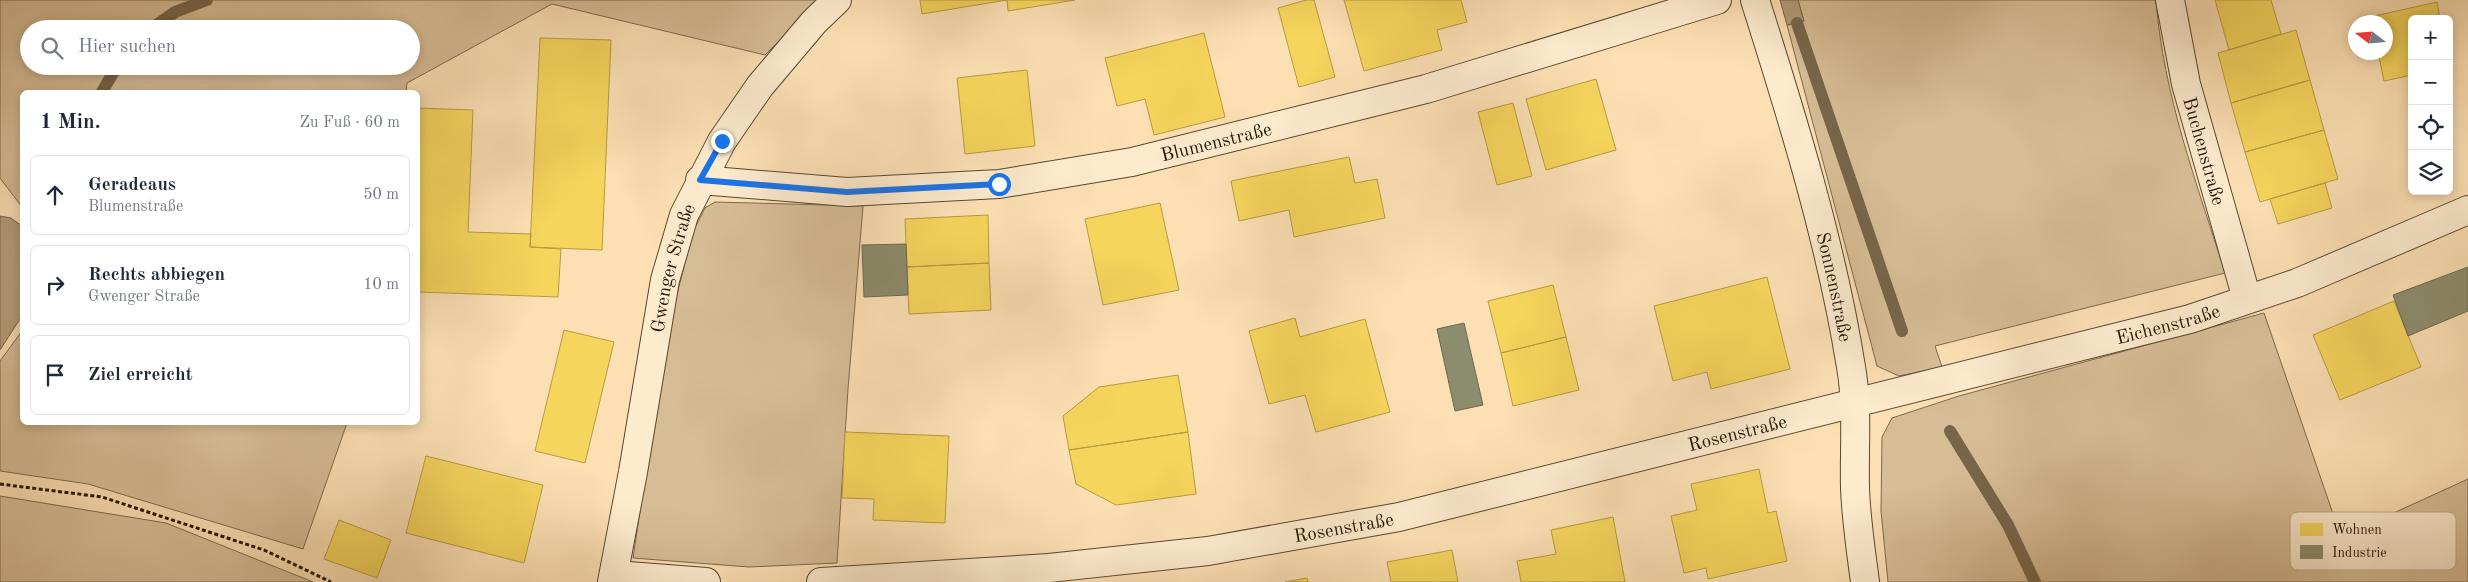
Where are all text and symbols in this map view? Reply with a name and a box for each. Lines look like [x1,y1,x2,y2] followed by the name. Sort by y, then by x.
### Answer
[2348,15,2393,60] north arrow
[2408,15,2453,195] map controls
[2408,15,2453,60] button: +
[20,20,420,75] search box
[38,34,66,62] icon: search
[78,38,176,57] text: Hier suchen
[2408,60,2453,105] button: −
[2178,95,2227,208] street label: Buchenstraße
[2408,105,2453,150] button: locate
[40,112,101,133] text: 1 Min.
[300,115,400,131] text: Zu Fuß · 60 m
[1159,121,1274,166] street label: Blumenstraße
[711,130,734,153] route end
[2408,150,2453,195] button: layers
[988,173,1011,196] route start
[88,176,176,195] text: Geradeaus
[41,181,69,209] icon: ahead
[363,187,399,203] text: 50 m
[88,199,183,215] text: Blumenstraße
[649,201,700,334] street label: Gwenger Straße
[1811,231,1854,344] street label: Sonnenstraße
[88,266,225,285] text: Rechts abbiegen
[41,271,69,299] icon: right
[363,277,399,293] text: 10 m
[88,289,200,305] text: Gwenger Straße
[2114,303,2223,349] street label: Eichenstraße
[41,361,69,389] icon: arrive
[88,366,193,385] text: Ziel erreicht
[1686,413,1789,456] street label: Rosenstraße
[1293,511,1395,548] street label: Rosenstraße
[2290,512,2456,570] legend
[2332,523,2382,537] text: Wohnen
[2332,546,2387,560] text: Industrie

